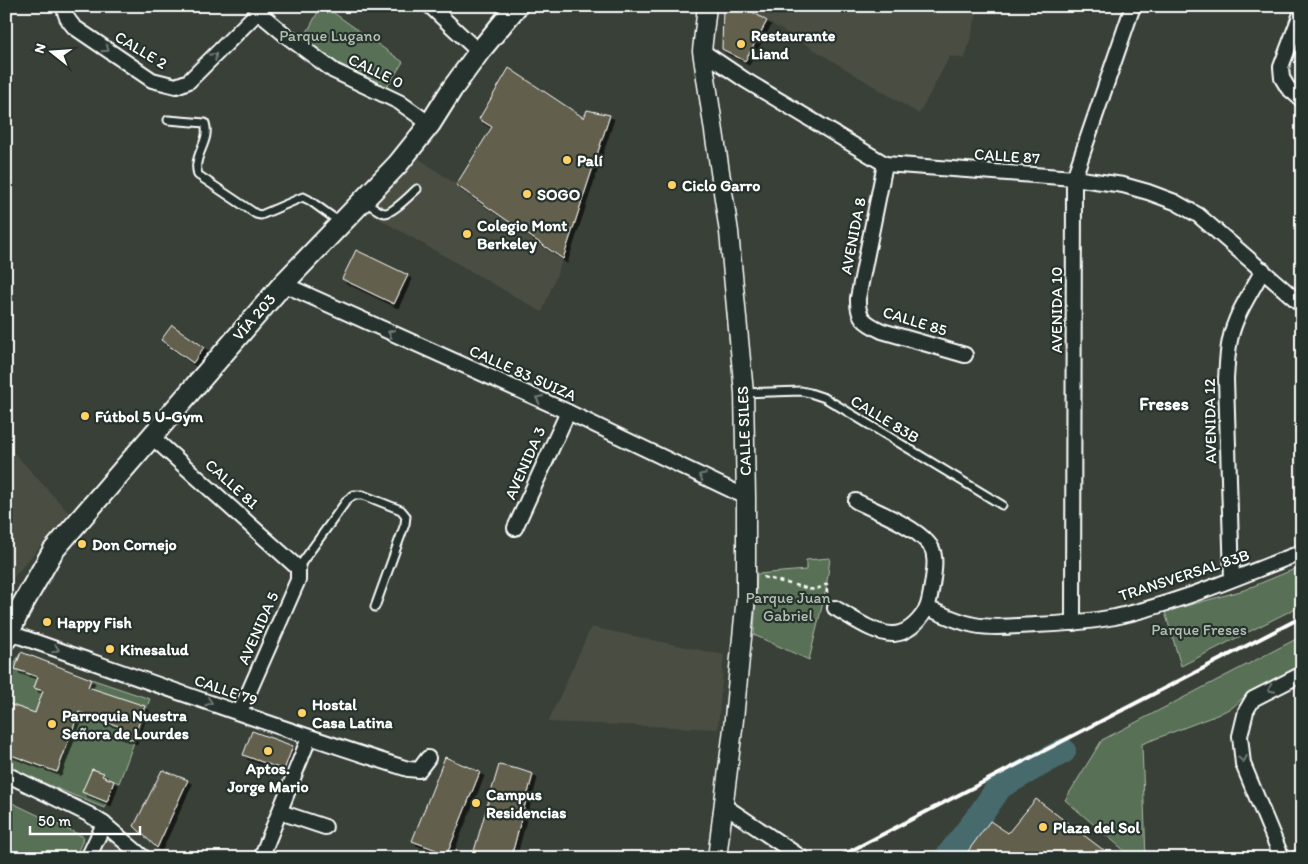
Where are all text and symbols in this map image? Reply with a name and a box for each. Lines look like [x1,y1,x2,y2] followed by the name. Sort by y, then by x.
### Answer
[279,26,381,45] park label: Parque Lugano
[751,26,836,63] place label: Restaurante Liand
[111,27,171,73] street label: CALLE 2
[28,28,78,78] north arrow
[735,38,747,50] marker: Restaurante Liand
[31,41,50,55] text: N
[100,43,110,52] one-way arrow
[345,50,407,92] street label: CALLE 0
[208,53,217,62] one-way arrow
[973,144,1041,168] street label: CALLE 87
[577,151,603,170] place label: Palí
[561,154,573,166] marker: Palí
[682,176,760,195] place label: Ciclo Garro
[666,179,678,191] marker: Ciclo Garro
[537,185,581,204] place label: SOGO
[521,188,533,200] marker: SOGO
[836,196,870,276] street label: AVENIDA 8
[477,216,567,254] place label: Colegio Mont Berkeley
[461,228,473,240] marker: Colegio Mont Berkeley
[1047,267,1066,353] street label: AVENIDA 10
[228,289,280,344] street label: VÍA 203
[880,302,950,340] street label: CALLE 85
[387,328,396,339] one-way arrow
[466,341,580,405] street label: CALLE 83 SUIZA
[1200,378,1220,464] street label: AVENIDA 12
[733,386,755,476] street label: CALLE SILES
[847,391,923,447] street label: CALLE 83B
[1139,393,1189,415] district label: Freses
[535,395,544,406] one-way arrow
[95,407,203,427] place label: Fútbol 5 U-Gym
[79,410,91,422] marker: Fútbol 5 U-Gym
[500,423,550,502] street label: AVENIDA 3
[201,455,263,513] street label: CALLE 81
[698,472,707,482] one-way arrow
[92,535,177,555] place label: Don Cornejo
[76,538,88,550] marker: Don Cornejo
[1116,545,1252,605] street label: TRANSVERSAL 83B
[746,588,831,625] park label: Parque Juan Gabriel
[234,589,282,667] street label: AVENIDA 5
[57,613,132,633] place label: Happy Fish
[41,616,53,628] marker: Happy Fish
[1151,620,1247,639] park label: Parque Freses
[120,640,189,659] place label: Kinesalud
[51,643,59,653] one-way arrow
[104,643,116,655] marker: Kinesalud
[192,670,260,710] street label: CALLE 79
[1267,683,1276,693] one-way arrow
[312,695,393,732] place label: Hostal Casa Latina
[205,696,213,706] one-way arrow
[62,706,189,743] place label: Parroquia Nuestra Señora de Lourdes
[296,707,308,719] marker: Hostal Casa Latina
[46,718,58,730] marker: Parroquia Nuestra Señora de Lourdes
[262,745,274,757] marker: Aptos. Jorge Mario
[1238,755,1248,764] one-way arrow
[226,759,309,797] place label: Aptos. Jorge Mario
[486,785,566,822] place label: Campus Residencias
[470,797,482,809] marker: Campus Residencias
[30,804,140,836] scale bar
[38,812,71,830] text: 50 m
[1053,818,1140,837] place label: Plaza del Sol
[1037,821,1049,833] marker: Plaza del Sol

